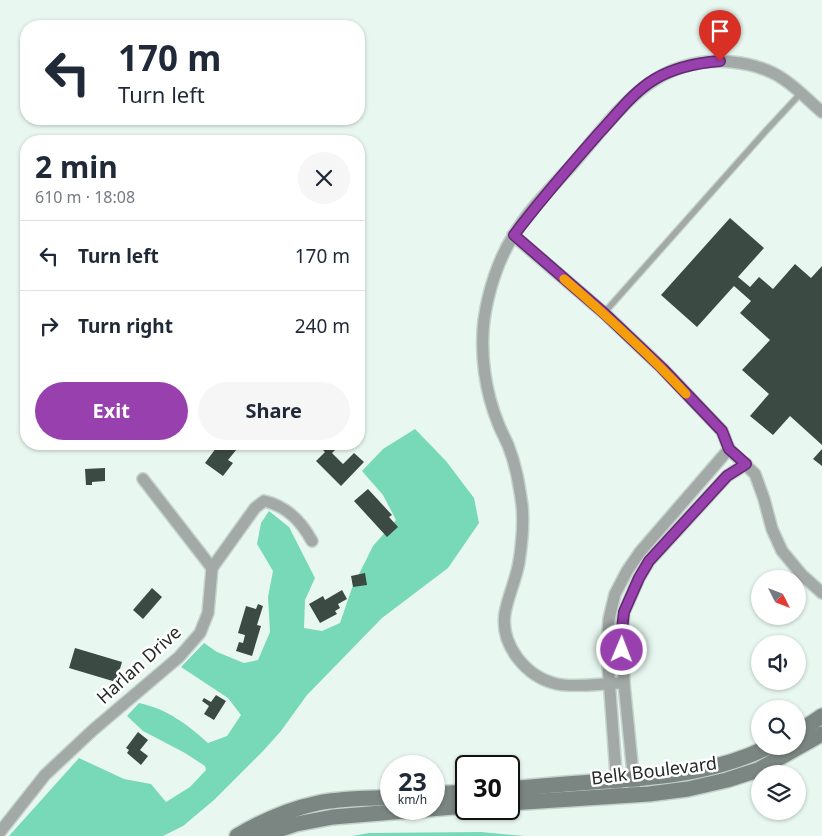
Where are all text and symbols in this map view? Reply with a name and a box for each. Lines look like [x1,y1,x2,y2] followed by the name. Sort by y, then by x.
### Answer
[699,10,741,61] pin
[706,17,734,45] icon: arrive
[118,34,221,81] text: 170 m
[35,40,100,105] icon: left
[118,79,205,109] text: Turn left
[35,146,118,187] text: 2 min
[298,152,350,204] button: close
[35,186,135,208] text: 610 m · 18:08
[35,242,63,270] icon: left
[78,243,159,269] text: Turn left
[295,243,350,269] text: 170 m
[35,312,63,340] icon: right
[78,313,173,339] text: Turn right
[295,313,350,339] text: 240 m
[35,382,188,440] button: Exit
[198,382,350,440] button: Share
[751,570,806,625] north arrow
[751,570,806,820] map controls
[91,620,186,709] street label: Harlan Drive
[595,623,647,675] position arrow
[751,635,806,690] button: sound
[751,700,806,755] button: search
[590,750,718,790] street label: Belk Boulevard
[455,755,520,820] speed limit sign: 30
[398,764,427,798] text: 23
[751,765,806,820] button: layers
[398,791,427,808] text: km/h

